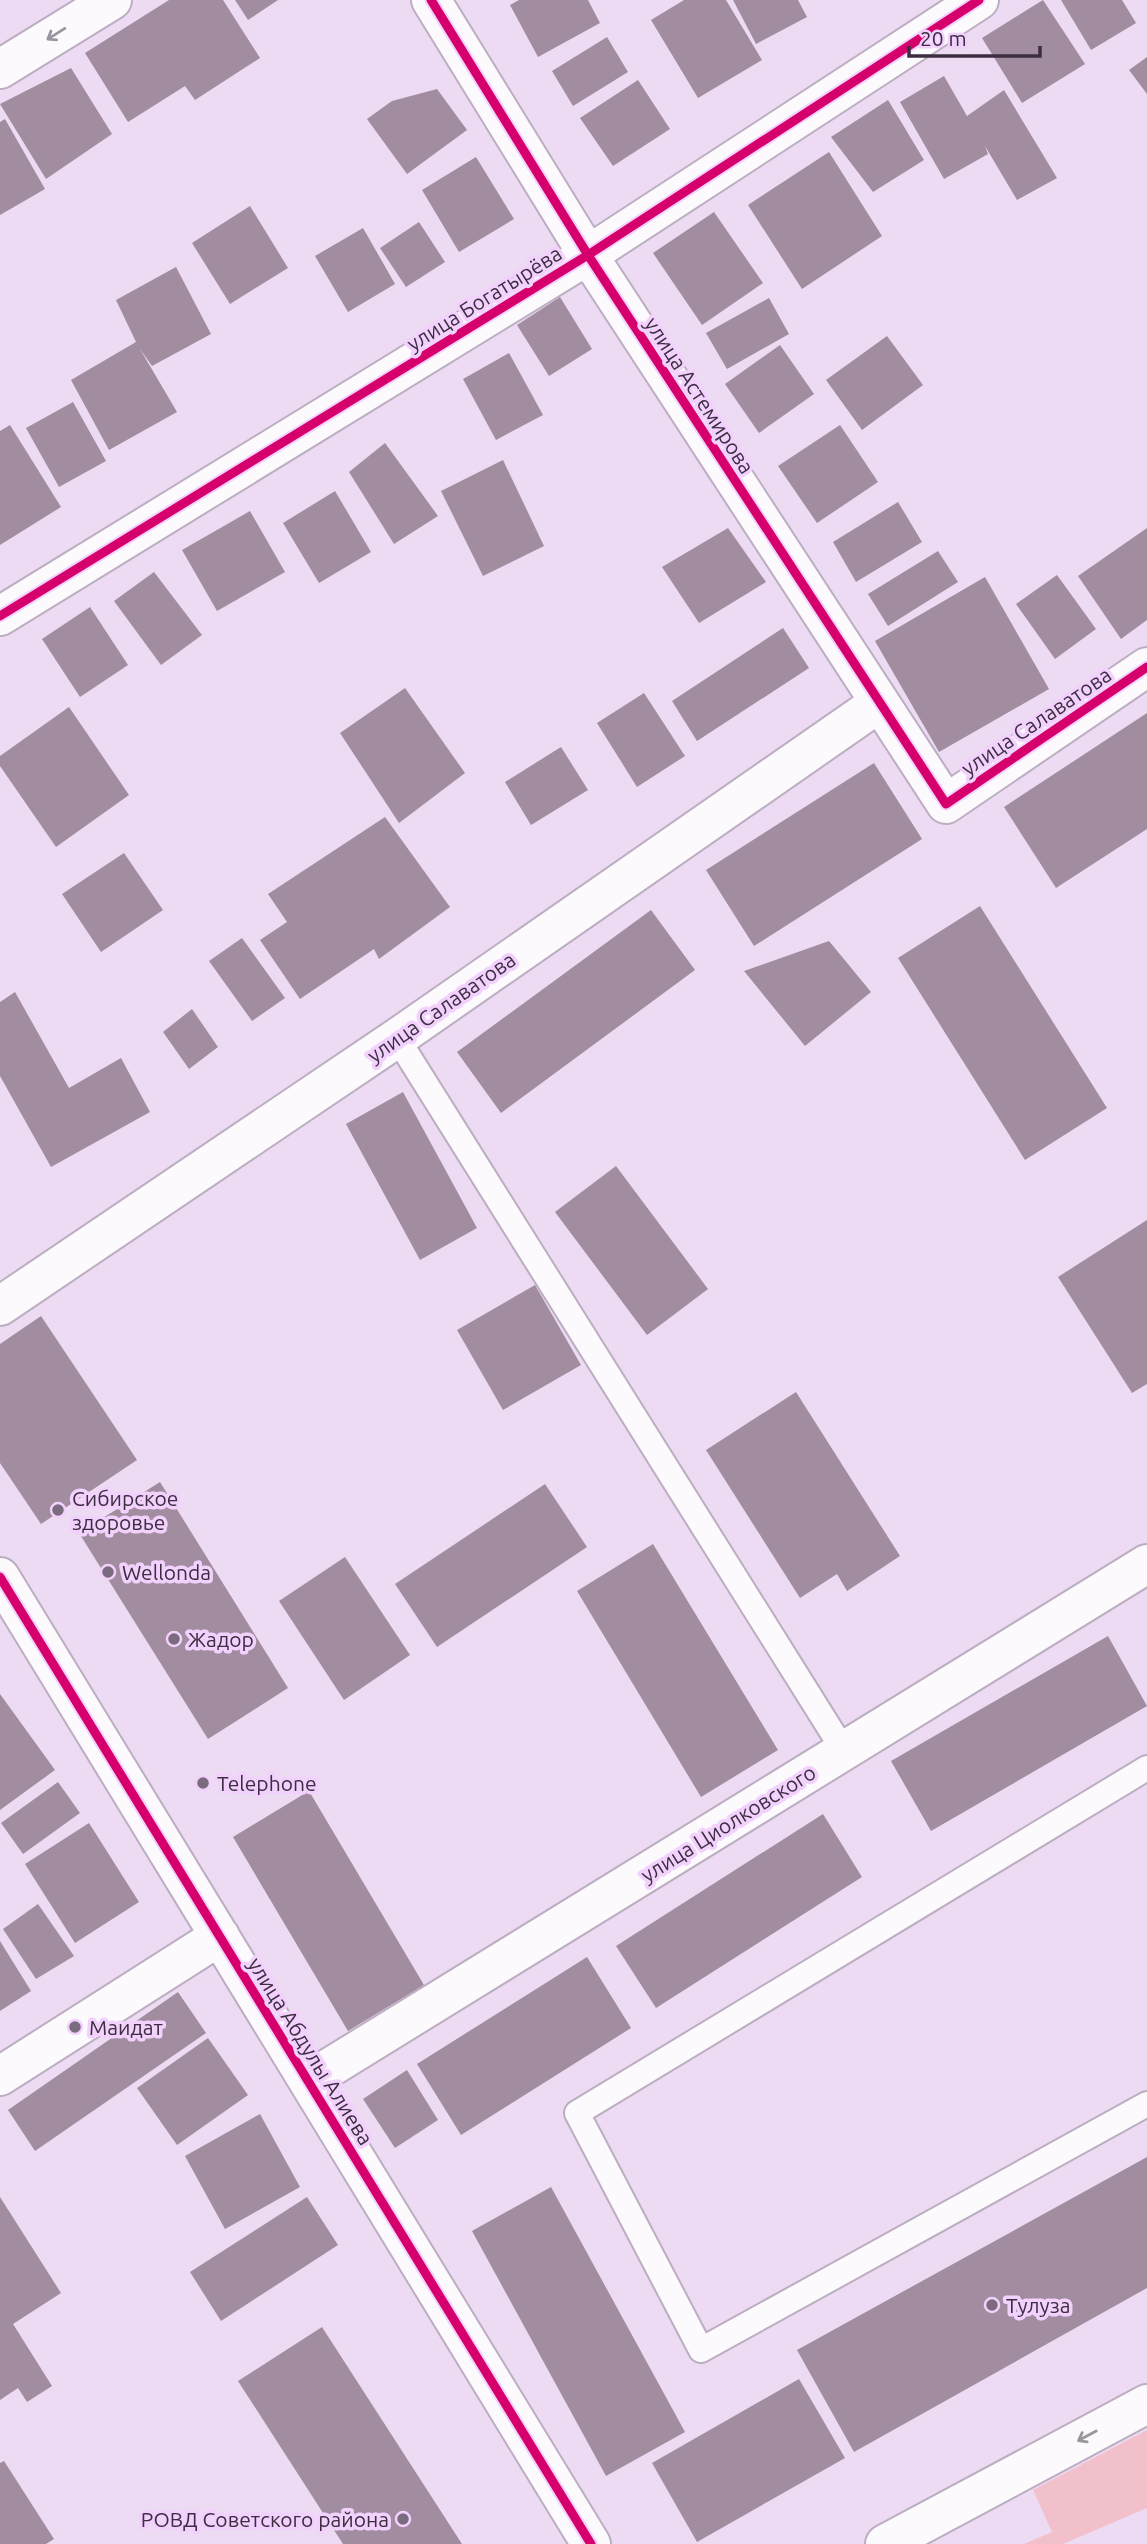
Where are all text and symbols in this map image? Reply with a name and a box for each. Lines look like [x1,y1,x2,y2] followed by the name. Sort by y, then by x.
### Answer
[909,14,1040,58] scale bar
[920,26,967,50] text: 20 m
[47,28,67,42] one-way arrow
[402,241,566,355] street label: улица Богатырёва
[640,312,760,478] street label: улица Астемирова
[957,662,1115,780] street label: улица Салаватова
[362,947,520,1067] street label: улица Салаватова
[72,1486,178,1534] place label: Сибирское здоровье
[50,1502,66,1518] marker: Сибирское здоровье
[122,1560,211,1584] place label: Wellonda
[100,1564,116,1580] marker: Wellonda
[188,1627,254,1651] place label: Жадор
[166,1631,182,1647] marker: Жадор
[636,1759,820,1887] street label: улица Циолковского
[217,1771,317,1795] place label: Telephone
[195,1775,211,1791] marker: Telephone
[244,1953,378,2149] street label: улица Абдулы Алиева
[89,2015,164,2039] place label: Маидат
[67,2019,83,2035] marker: Маидат
[1006,2293,1071,2317] place label: Тулуза
[984,2297,1000,2313] marker: Тулуза
[1077,2430,1098,2444] one-way arrow
[141,2507,389,2531] place label: РОВД Советского района
[395,2511,411,2527] marker: РОВД Советского района

